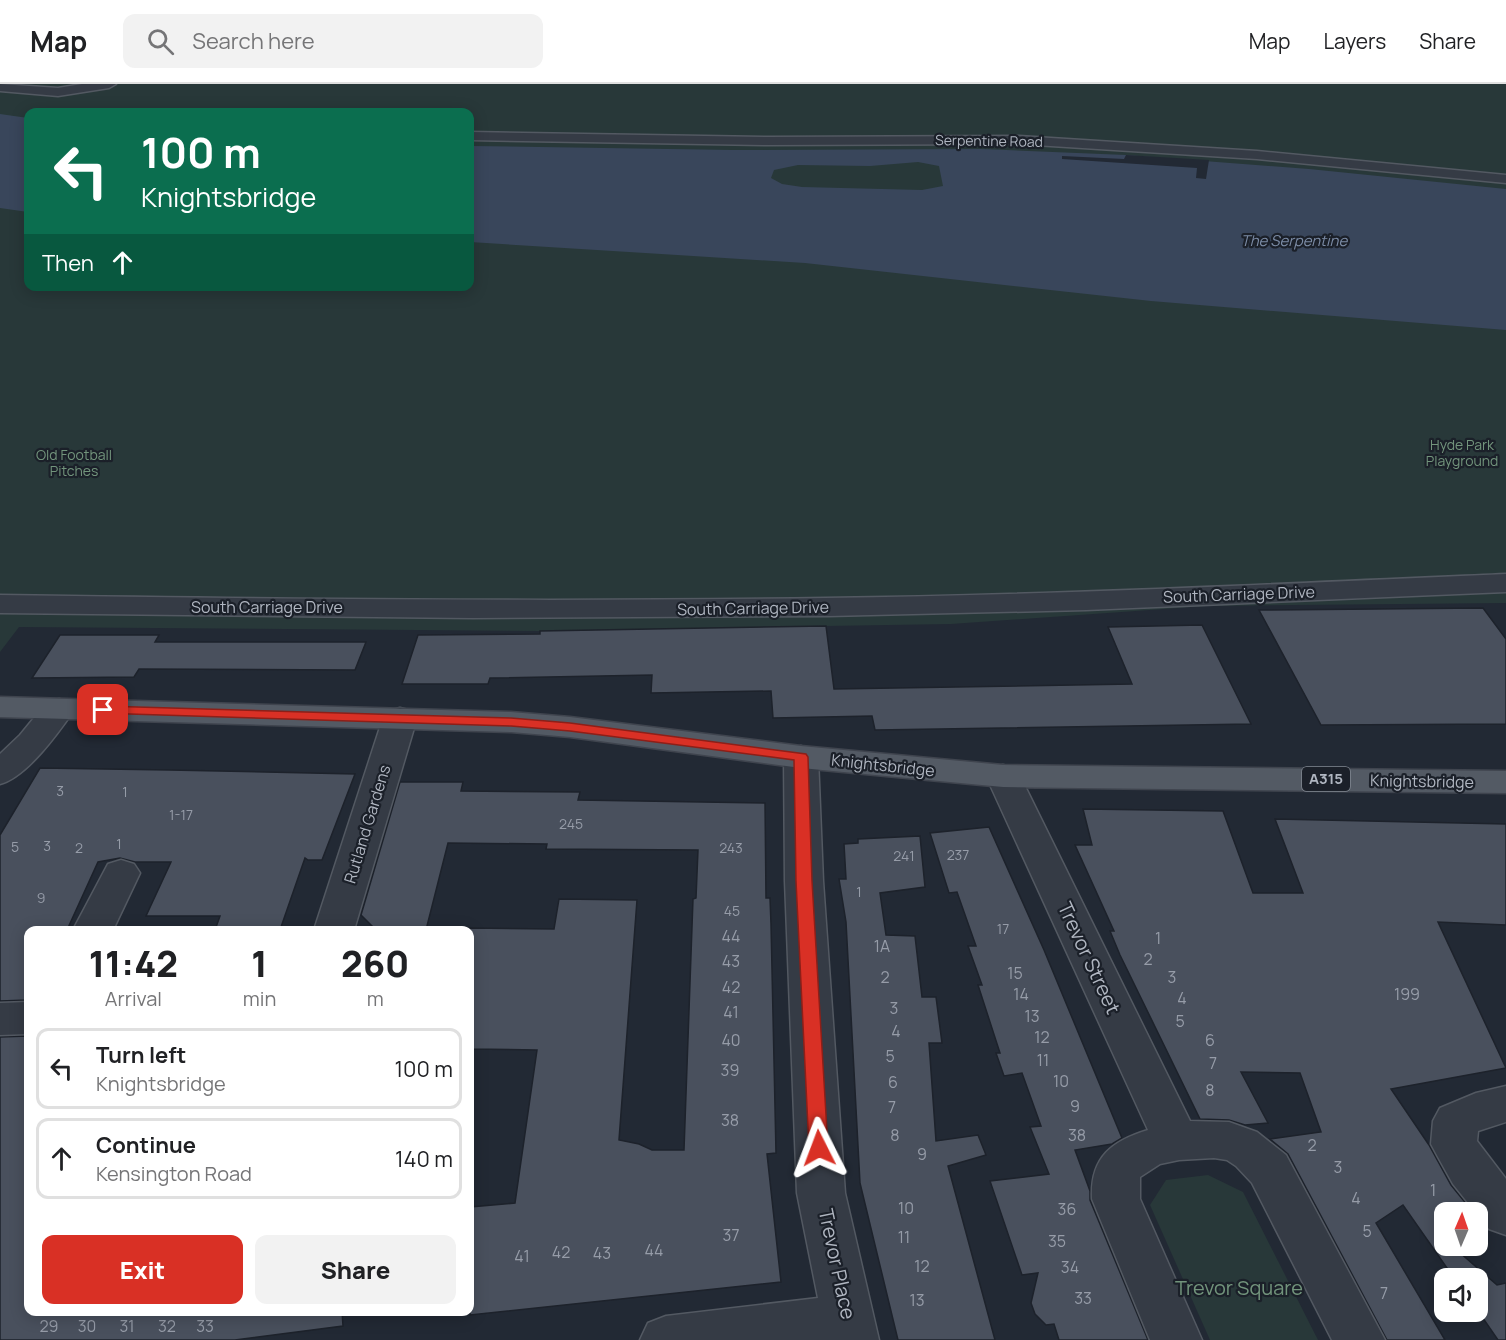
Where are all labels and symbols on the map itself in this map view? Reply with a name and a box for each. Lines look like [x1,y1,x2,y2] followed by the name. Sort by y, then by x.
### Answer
[935,130,1043,151] street label: Serpentine Road
[1241,230,1348,251] water label: The Serpentine
[1426,435,1498,470] park label: Hyde Park Playground
[36,445,112,480] park label: Old Football Pitches
[1163,580,1315,608] street label: South Carriage Drive
[191,596,343,618] street label: South Carriage Drive
[677,596,829,620] street label: South Carriage Drive
[77,684,128,735] pin
[830,749,936,781] street label: Knightsbridge
[338,762,396,886] street label: Rutland Gardens
[1302,767,1350,791] road number: A315
[1370,769,1474,793] street label: Knightsbridge
[56,781,64,800] house number: 3
[122,782,128,801] house number: 1
[169,805,193,824] house number: 1-17
[559,814,583,833] house number: 245
[116,834,122,853] house number: 1
[43,836,51,855] house number: 3
[11,837,19,856] house number: 5
[75,838,83,857] house number: 2
[719,838,743,857] house number: 243
[947,845,969,864] house number: 237
[893,846,915,865] house number: 241
[856,882,862,901] house number: 1
[37,888,45,907] house number: 9
[1052,897,1127,1018] street label: Trevor Street
[724,901,740,920] house number: 45
[997,919,1009,938] house number: 17
[721,925,741,947] house number: 44
[1155,927,1161,949] house number: 1
[874,935,890,957] house number: 1A
[1143,948,1153,970] house number: 2
[722,950,740,972] house number: 43
[1007,962,1023,984] house number: 15
[880,966,890,988] house number: 2
[1168,966,1176,988] house number: 3
[722,976,740,998] house number: 42
[1013,983,1029,1005] house number: 14
[1394,983,1420,1005] house number: 199
[1177,987,1187,1009] house number: 4
[890,997,898,1019] house number: 3
[723,1001,739,1023] house number: 41
[1024,1005,1040,1027] house number: 13
[1175,1010,1185,1032] house number: 5
[891,1020,901,1042] house number: 4
[1034,1026,1050,1048] house number: 12
[721,1029,741,1051] house number: 40
[1205,1029,1215,1051] house number: 6
[885,1045,895,1067] house number: 5
[1037,1049,1049,1071] house number: 11
[1209,1052,1217,1074] house number: 7
[721,1059,739,1081] house number: 39
[1053,1070,1069,1092] house number: 10
[888,1071,898,1093] house number: 6
[1205,1079,1215,1101] house number: 8
[1070,1095,1080,1117] house number: 9
[888,1096,896,1118] house number: 7
[721,1109,739,1131] house number: 38
[787,1116,851,1180] position arrow
[890,1124,900,1146] house number: 8
[1068,1124,1086,1146] house number: 38
[1307,1134,1317,1156] house number: 2
[917,1143,927,1165] house number: 9
[1334,1156,1342,1178] house number: 3
[1430,1179,1436,1201] house number: 1
[1351,1187,1361,1209] house number: 4
[898,1197,914,1219] house number: 10
[1058,1198,1076,1220] house number: 36
[1434,1202,1488,1256] north arrow
[813,1206,862,1322] street label: Trevor Place
[1362,1220,1372,1242] house number: 5
[723,1224,739,1246] house number: 37
[898,1226,910,1248] house number: 11
[1048,1230,1066,1252] house number: 35
[644,1239,664,1261] house number: 44
[552,1241,570,1263] house number: 42
[593,1242,611,1264] house number: 43
[514,1245,530,1267] house number: 41
[914,1255,930,1277] house number: 12
[1061,1256,1079,1278] house number: 34
[1175,1274,1303,1301] park label: Trevor Square
[1380,1282,1388,1304] house number: 7
[1074,1287,1092,1309] house number: 33
[909,1289,925,1311] house number: 13
[39,1315,59,1337] house number: 29
[78,1315,96,1337] house number: 30
[119,1315,135,1337] house number: 31
[158,1315,176,1337] house number: 32
[196,1315,214,1337] house number: 33

